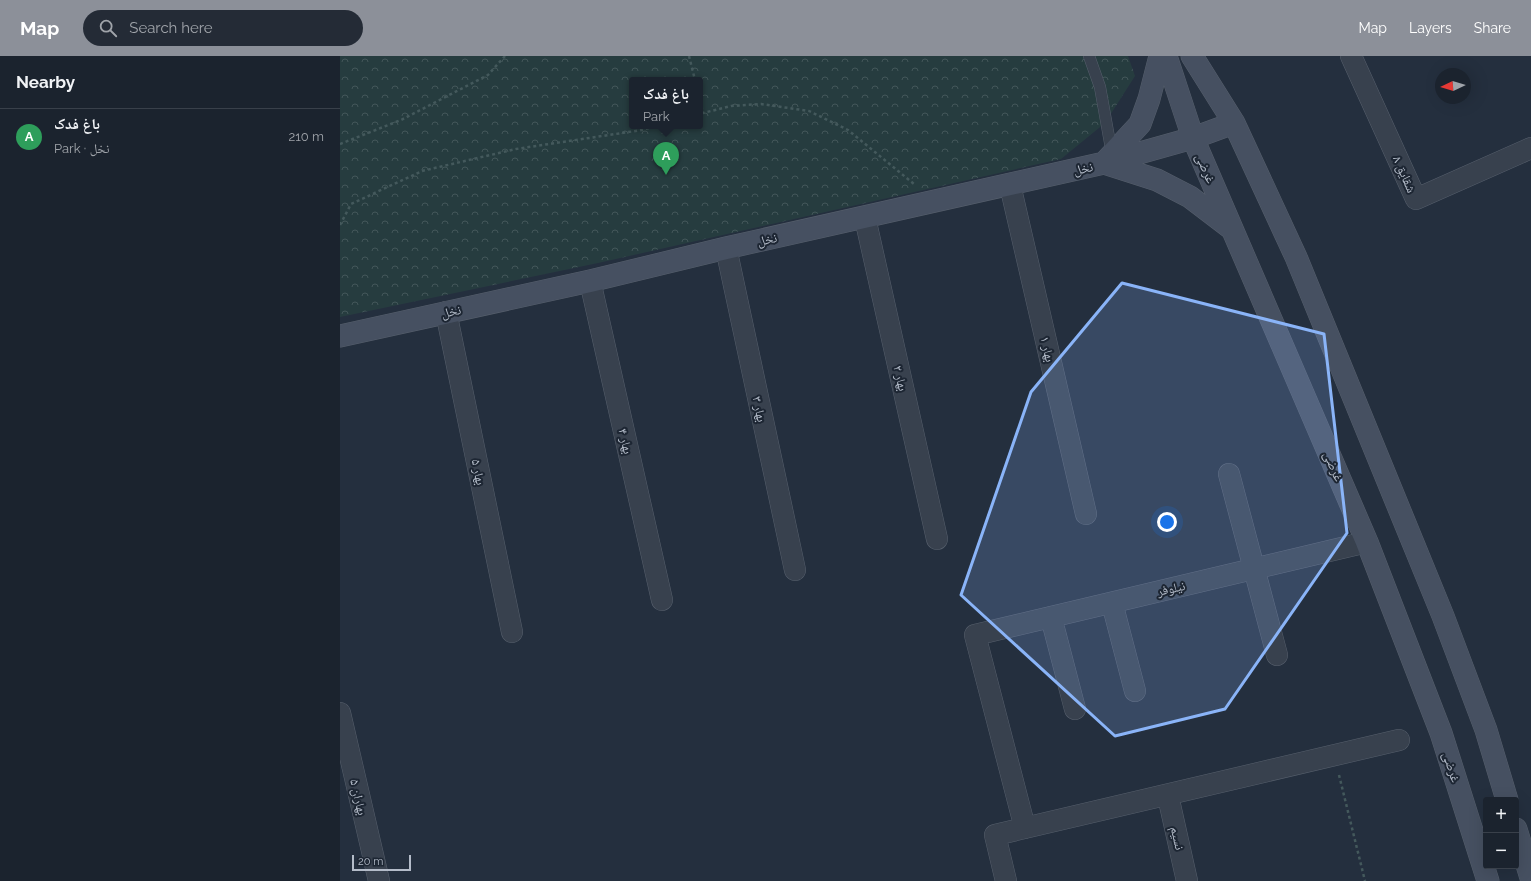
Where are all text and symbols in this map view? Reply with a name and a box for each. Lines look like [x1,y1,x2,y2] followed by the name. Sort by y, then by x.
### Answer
[83,10,363,46] search box
[20,17,59,39] text: Map
[97,17,119,39] icon: search
[129,19,213,37] text: Search here
[1359,20,1387,36] text: Map
[1409,20,1452,36] text: Layers
[1474,20,1511,36] text: Share
[1435,68,1471,104] north arrow
[16,72,75,92] text: Nearby
[629,77,703,129] popup
[643,85,689,103] text: باغ فدک
[643,109,670,124] text: Park
[54,115,100,133] text: باغ فدک
[25,129,33,144] text: A
[288,129,324,144] text: 210 m
[54,141,110,156] text: Park · نخل
[653,142,679,175] pin: A
[1191,151,1219,186] street label: غرضی
[1389,153,1419,195] street label: شقایق ۸
[1072,159,1095,179] street label: نخل
[756,230,779,250] street label: نخل
[440,302,463,322] street label: نخل
[1036,335,1058,364] street label: بهار ۱
[889,364,911,393] street label: بهار ۲
[748,395,770,424] street label: بهار ۳
[614,427,636,456] street label: بهار ۴
[1320,449,1347,484] street label: غرضی
[467,458,489,487] street label: بهار ۵
[1157,512,1177,532] your location
[1155,578,1187,600] street label: نيلوفر
[1439,750,1464,785] street label: غرضی
[346,778,370,817] street label: بهاران ۵
[1483,797,1519,869] map controls
[1483,797,1519,833] button: +
[1167,825,1187,852] street label: نسیم
[1483,833,1519,869] button: −
[352,853,411,872] scale bar
[358,855,383,868] text: 20 m

